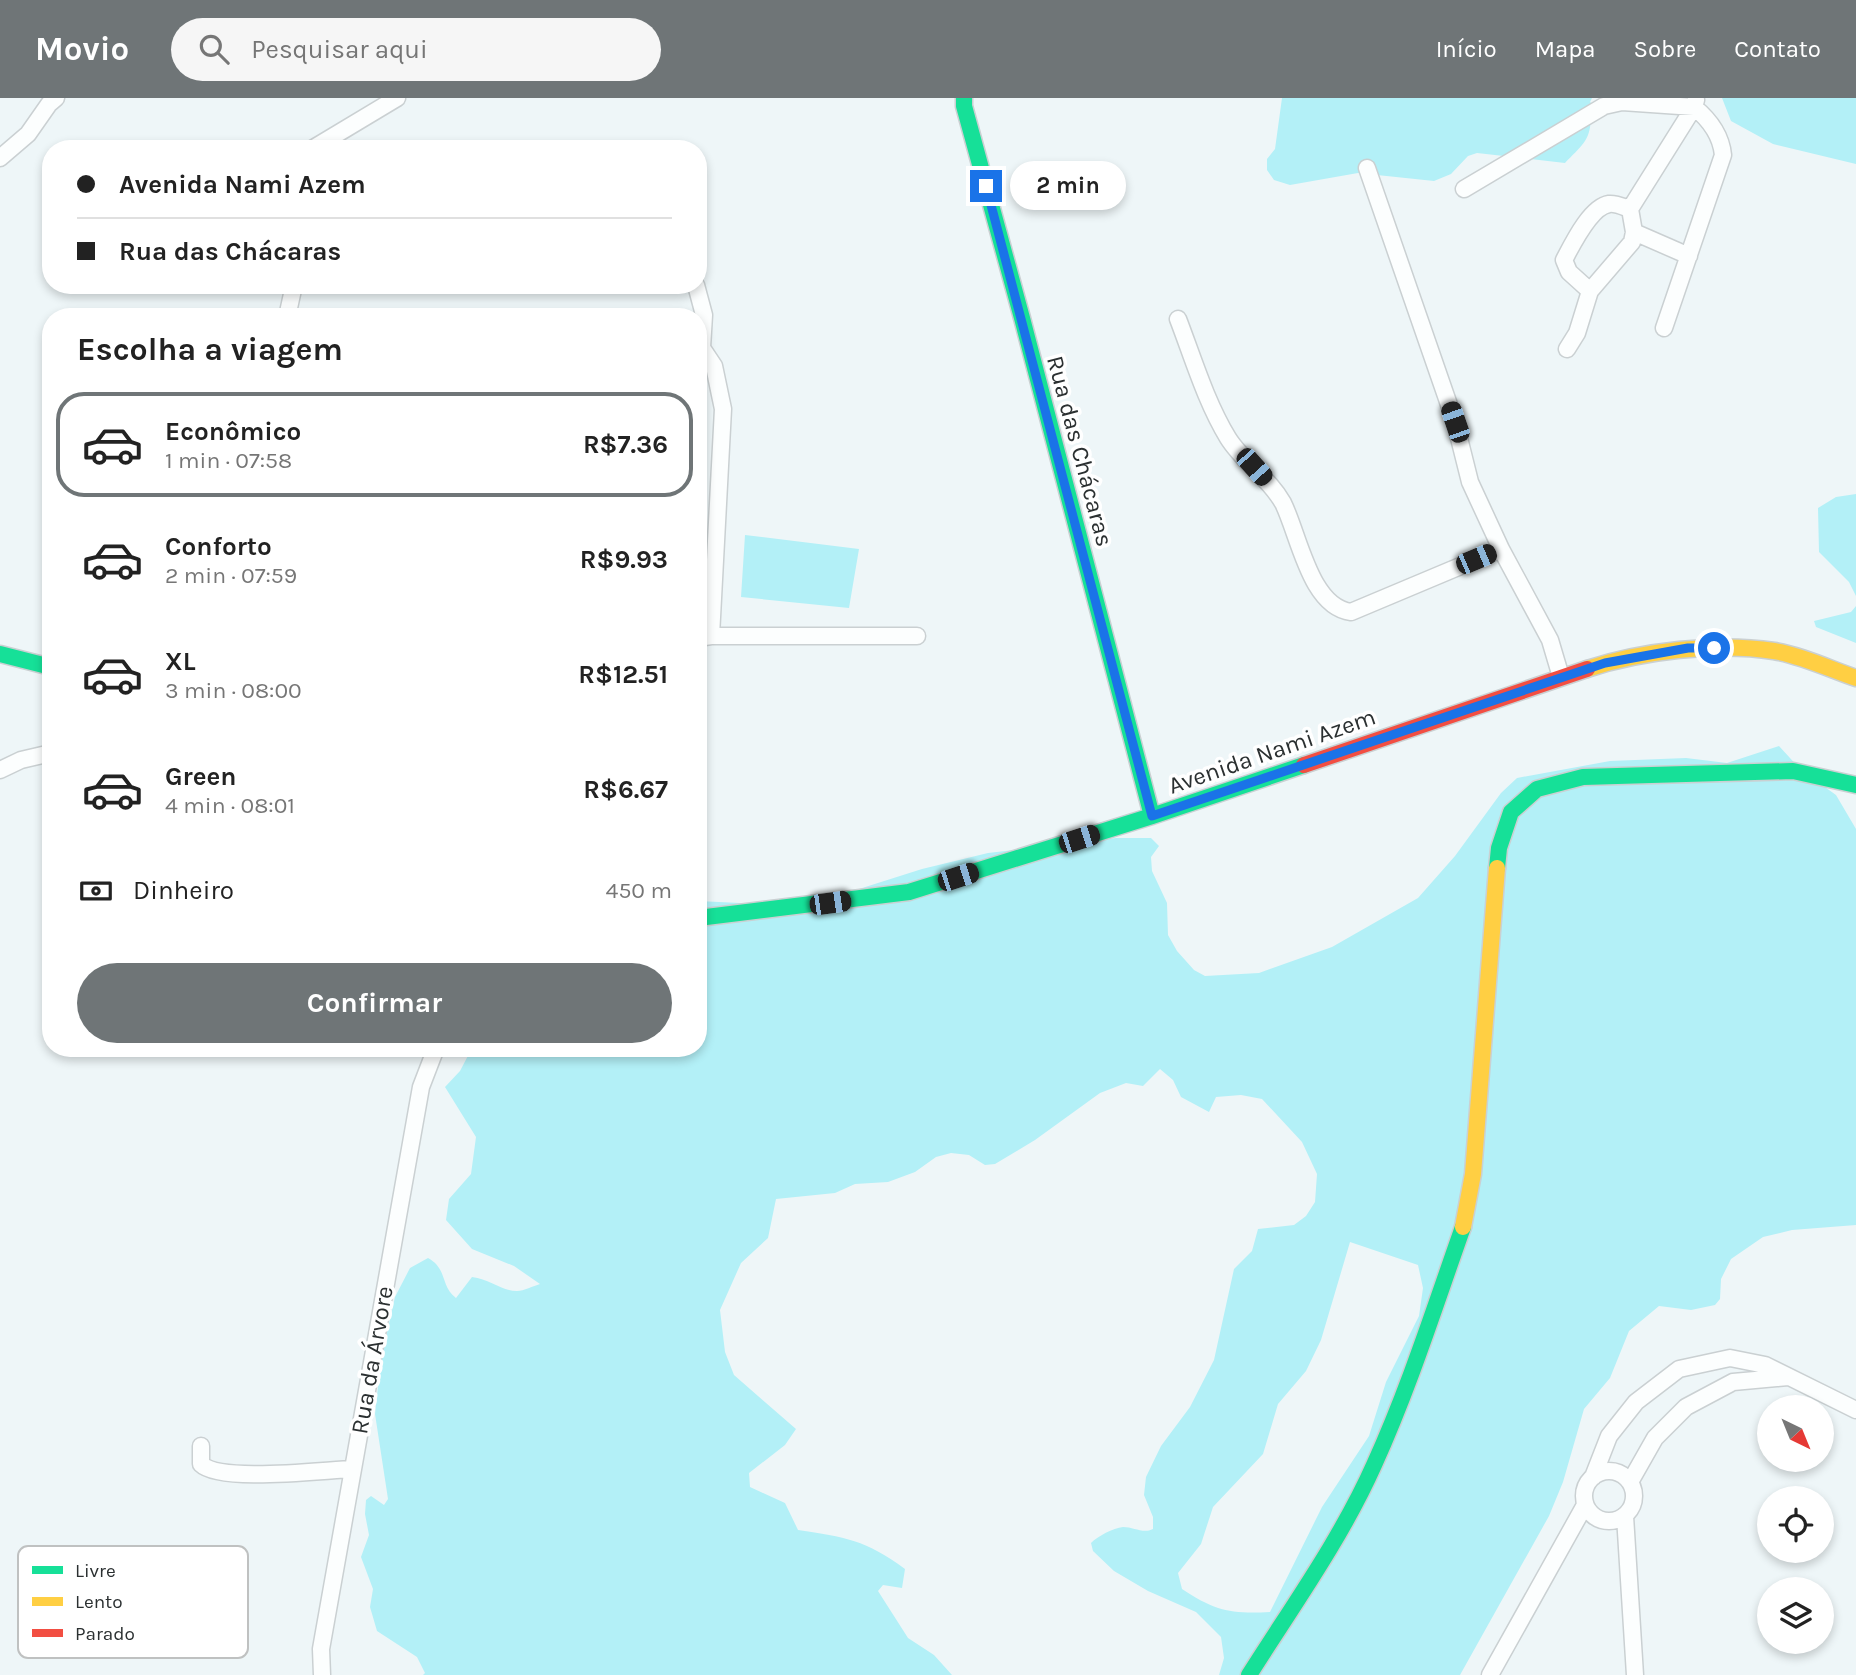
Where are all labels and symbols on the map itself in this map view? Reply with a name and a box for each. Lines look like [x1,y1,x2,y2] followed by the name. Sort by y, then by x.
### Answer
[1010,162,1126,210] callout: 2 min
[970,170,1002,202] route end
[1041,353,1119,549] street label: Rua das Chácaras
[1439,399,1472,445] car
[1233,444,1276,490] car
[1453,541,1500,577] car
[1698,632,1730,664] route start
[1165,702,1379,800] street label: Avenida Nami Azem
[1056,823,1103,855] car
[935,861,982,893] car
[808,890,853,916] car
[344,1284,399,1436] street label: Rua da Árvore
[1757,1395,1834,1472] north arrow
[18,1546,248,1658] legend
[75,1560,116,1582] text: Livre
[75,1591,123,1613] text: Lento
[75,1623,135,1645] text: Parado

